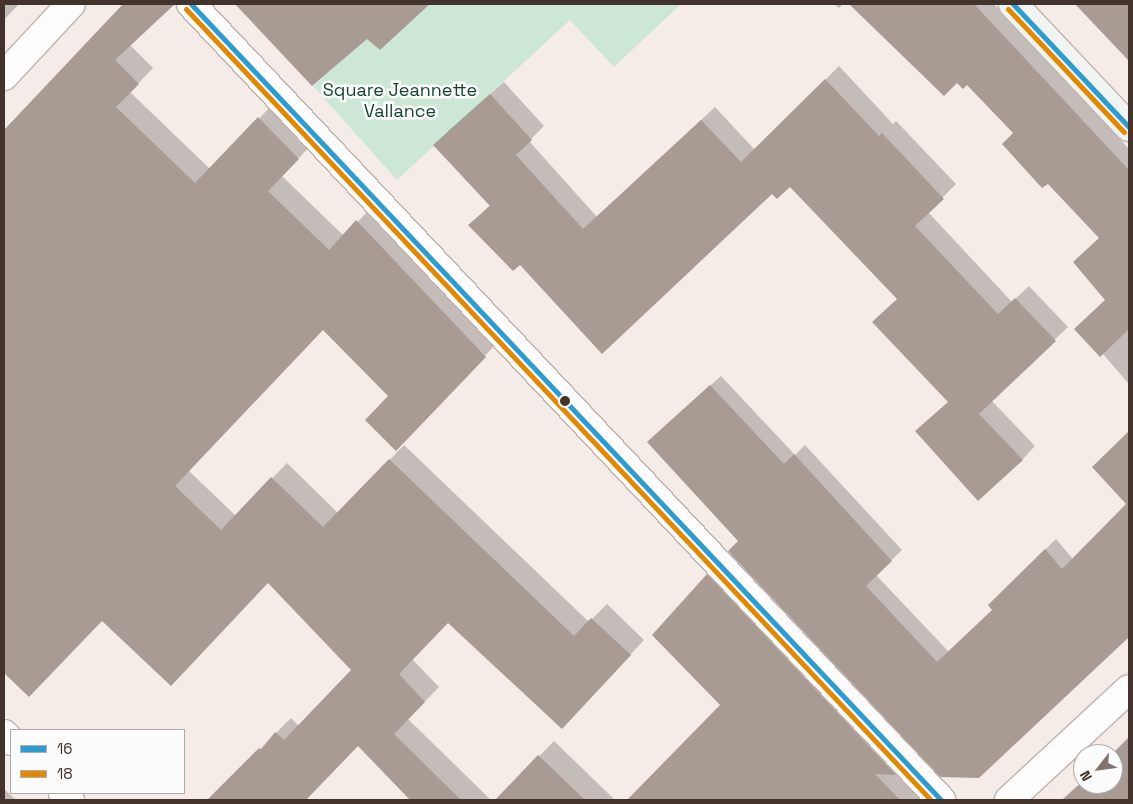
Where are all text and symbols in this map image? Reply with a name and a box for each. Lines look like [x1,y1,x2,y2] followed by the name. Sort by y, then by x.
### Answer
[323,80,477,122] park label: Square Jeannette Vallance
[560,396,570,406] unlabelled marker
[10,729,185,794] legend
[57,739,72,758] text: 16
[1073,744,1123,794] north arrow
[57,764,73,783] text: 18
[1076,767,1096,785] text: N

